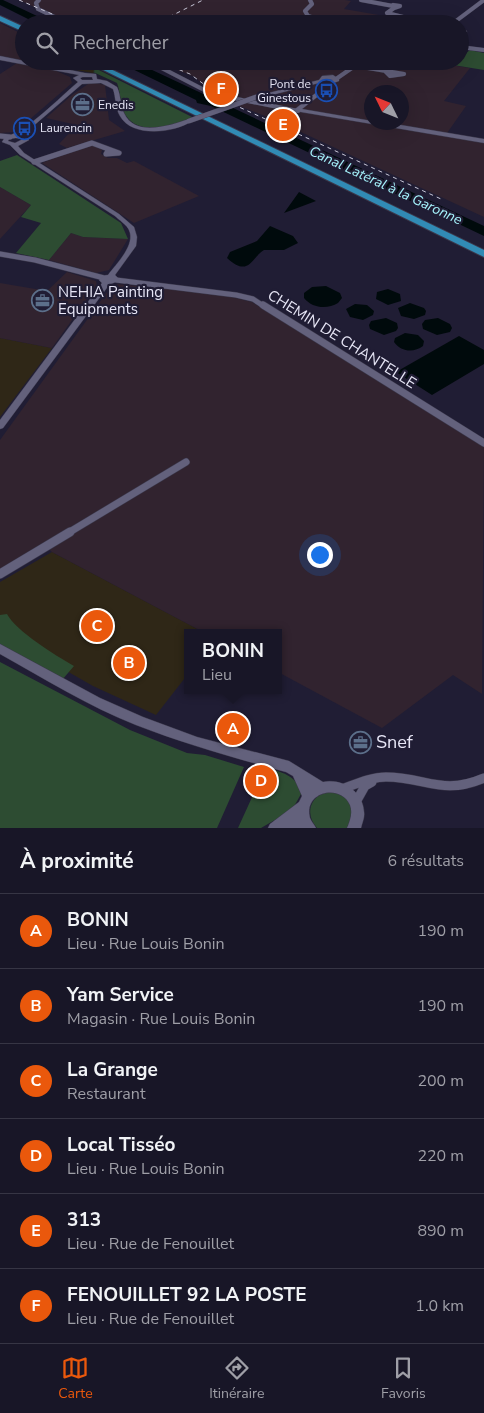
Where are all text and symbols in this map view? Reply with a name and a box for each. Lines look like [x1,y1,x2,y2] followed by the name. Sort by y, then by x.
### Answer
[15,15,469,70] search box
[33,29,61,57] icon: search
[73,30,168,56] text: Rechercher
[205,70,237,108] pin: F
[257,76,311,106] place label: Pont de Ginestous
[315,79,339,103] bus stop icon: Pont de Ginestous
[364,85,409,130] north arrow
[70,93,94,117] office icon: Enedis
[98,97,134,113] place label: Enedis
[267,106,299,144] pin: E
[12,116,36,140] bus stop icon: Laurencin
[40,120,92,136] place label: Laurencin
[306,142,466,230] water label: Canal Latéral à la Garonne
[58,282,163,319] place label: NEHIA Painting Equipments
[264,285,420,393] street label: CHEMIN DE CHANTELLE
[30,289,54,313] office icon: NEHIA Painting Equipments
[307,542,333,568] your location
[81,607,113,645] pin: C
[184,629,282,694] popup
[202,638,264,664] text: BONIN
[113,644,145,682] pin: B
[202,664,232,686] text: Lieu
[217,710,249,748] pin: A
[348,730,372,754] office icon: Snef
[376,730,414,754] place label: Snef
[245,762,277,800] pin: D
[20,847,134,875] text: À proximité
[388,850,464,872] text: 6 résultats
[67,907,129,933] text: BONIN
[30,920,42,942] text: A
[417,920,464,942] text: 190 m
[67,933,225,955] text: Lieu · Rue Louis Bonin
[67,982,174,1008] text: Yam Service
[30,995,42,1017] text: B
[417,995,464,1017] text: 190 m
[67,1008,255,1030] text: Magasin · Rue Louis Bonin
[67,1057,158,1083] text: La Grange
[31,1070,41,1092] text: C
[417,1070,464,1092] text: 200 m
[67,1083,146,1105] text: Restaurant
[67,1132,175,1158] text: Local Tisséo
[30,1145,42,1167] text: D
[417,1145,464,1167] text: 220 m
[67,1158,225,1180] text: Lieu · Rue Louis Bonin
[67,1207,101,1233] text: 313
[31,1220,41,1242] text: E
[417,1220,464,1242] text: 890 m
[67,1233,234,1255] text: Lieu · Rue de Fenouillet
[67,1282,307,1308] text: FENOUILLET 92 LA POSTE
[32,1295,41,1317] text: F
[415,1295,464,1317] text: 1.0 km
[67,1308,234,1330] text: Lieu · Rue de Fenouillet
[58,1354,93,1403] tab: Carte
[209,1354,264,1403] tab: Itinéraire
[381,1354,426,1403] tab: Favoris

